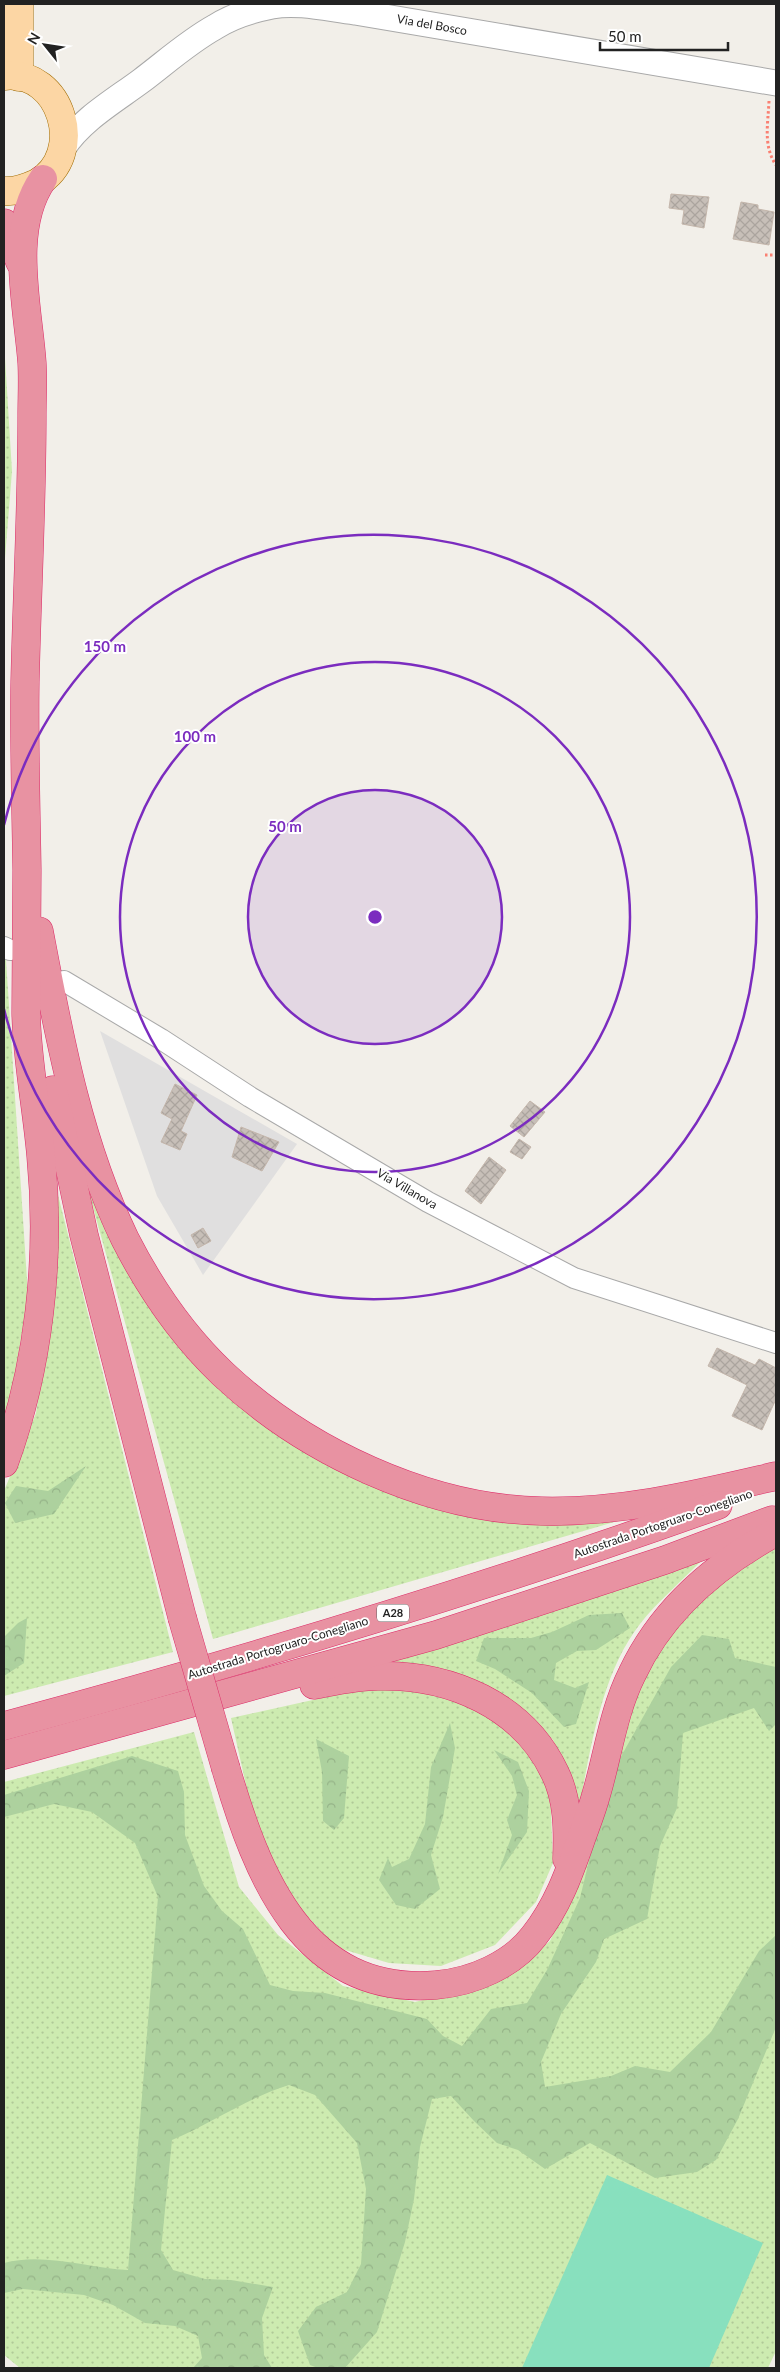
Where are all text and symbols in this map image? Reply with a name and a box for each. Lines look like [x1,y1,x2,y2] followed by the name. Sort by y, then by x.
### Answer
[396,11,469,38] street label: Via del Bosco
[20,20,70,70] north arrow
[600,20,728,52] scale bar
[608,27,642,45] text: 50 m
[23,29,43,47] text: N
[84,637,126,655] text: 150 m
[174,727,216,745] text: 100 m
[268,817,302,835] text: 50 m
[366,908,384,926] centre of rings
[374,1165,440,1212] street label: Via Villanova
[571,1486,754,1561] street label: Autostrada Portogruaro-Conegliano
[377,1605,409,1622] road number: A28
[186,1613,370,1682] street label: Autostrada Portogruaro-Conegliano

